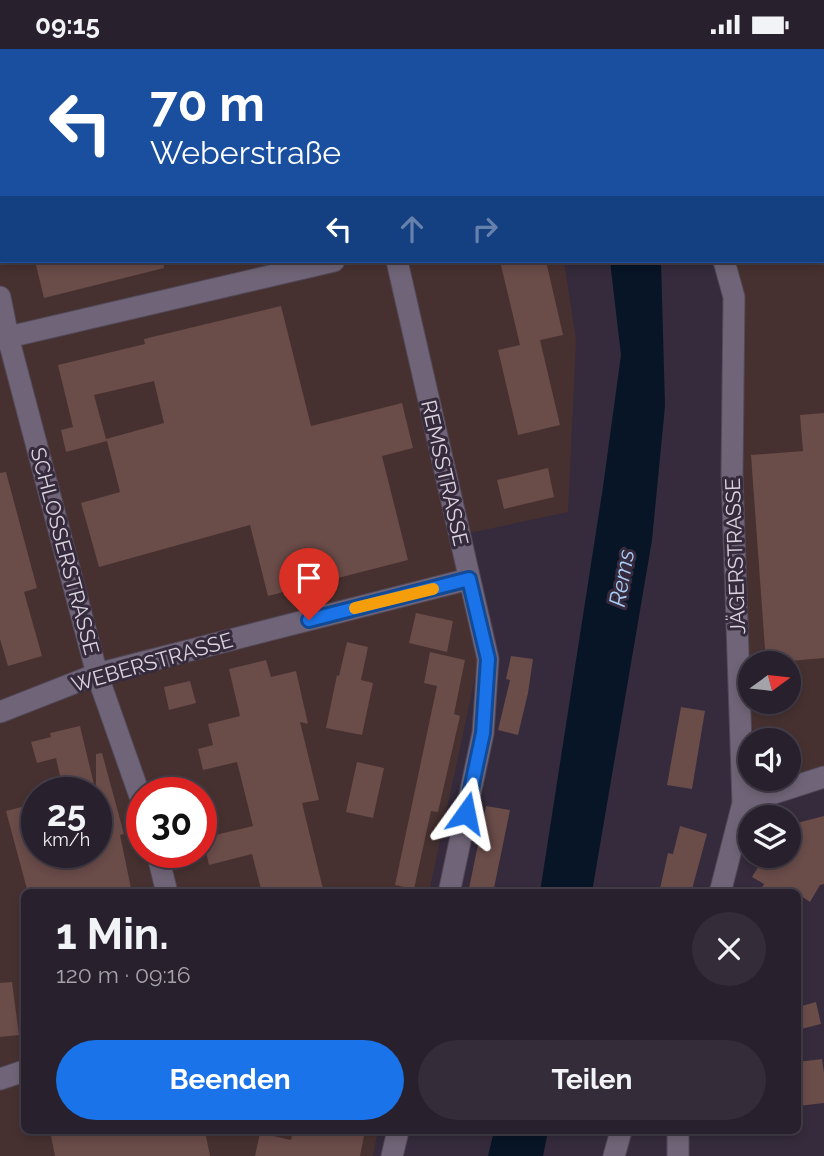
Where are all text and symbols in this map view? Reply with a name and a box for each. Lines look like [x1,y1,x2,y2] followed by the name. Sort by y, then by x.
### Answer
[35,10,100,40] text: 09:15
[150,75,265,132] text: 70 m
[35,77,126,168] icon: left
[150,134,341,171] text: Weberstraße
[320,210,358,248] icon: left
[393,210,431,248] icon: ahead
[466,210,504,248] icon: right
[416,398,474,548] street label: REMSSTRASSE
[25,445,105,657] street label: SCHLOSSERSTRASSE
[720,477,750,635] street label: JÄGERSTRASSE
[603,547,639,609] water label: Rems
[279,548,339,620] pin
[290,559,328,597] icon: arrive
[68,627,236,697] street label: WEBERSTRASSE
[738,651,802,714] north arrow
[738,651,801,868] map controls
[738,728,801,791] button: sound
[429,776,503,850] position arrow
[126,777,217,868] speed limit sign: 30
[47,793,86,834] text: 25
[738,805,801,868] button: layers
[43,829,90,850] text: km/h
[56,910,169,959] text: 1 Min.
[692,912,766,986] button: close
[56,961,191,988] text: 120 m · 09:16
[56,1040,404,1120] button: Beenden
[418,1040,766,1120] button: Teilen

